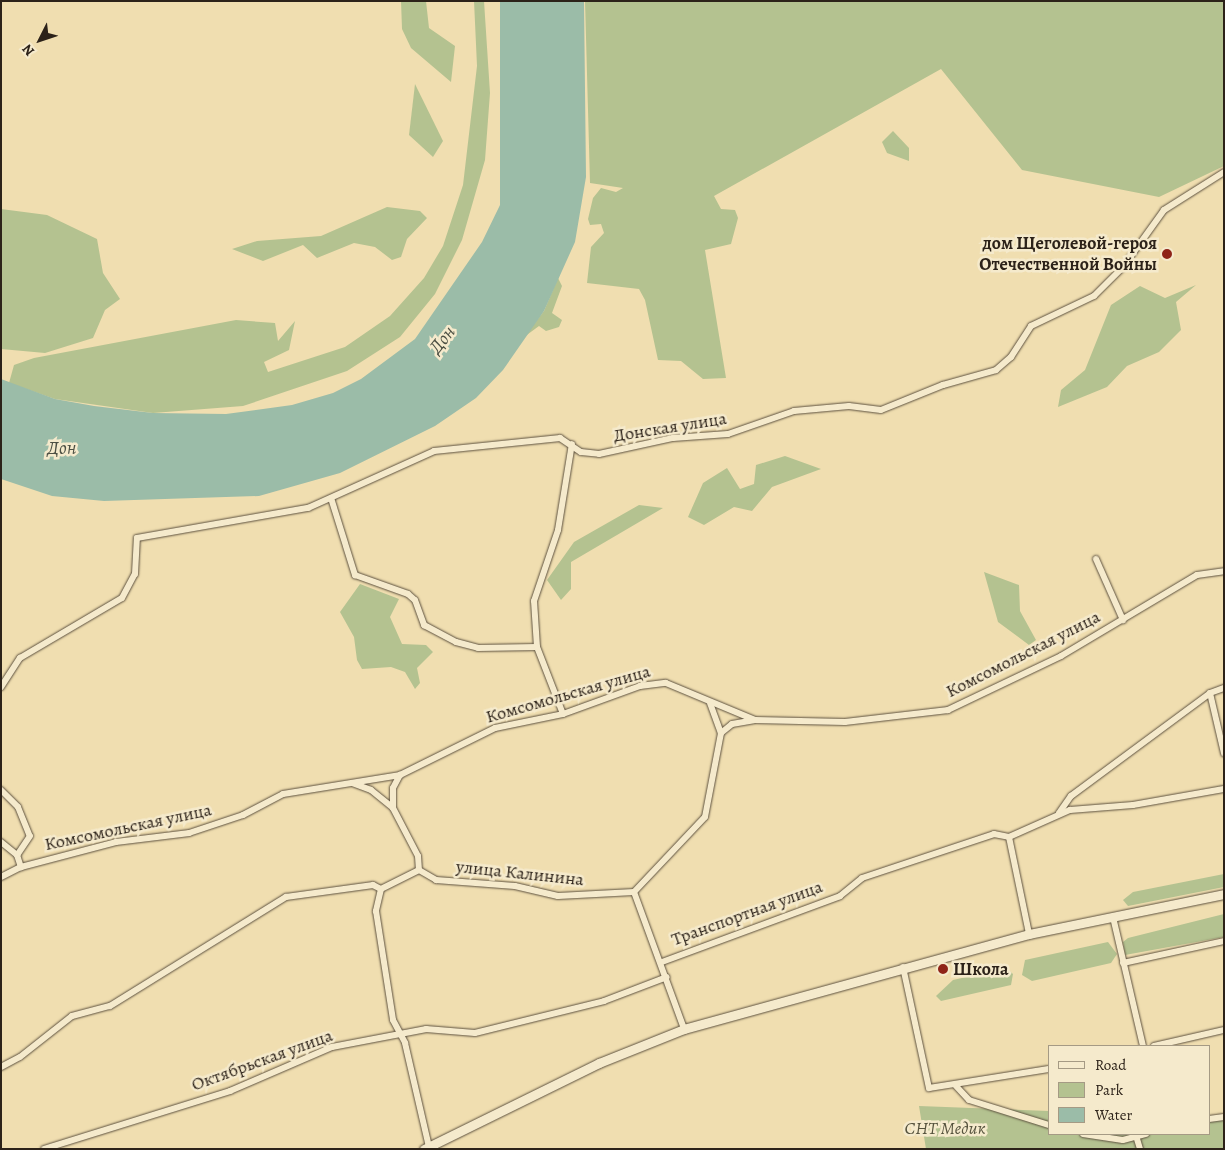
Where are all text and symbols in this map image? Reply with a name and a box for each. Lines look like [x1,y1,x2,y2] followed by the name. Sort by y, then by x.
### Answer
[15,15,65,65] north arrow
[18,40,39,60] text: N
[979,233,1157,276] place label: дом Щеголевой-героя Отечественной Войны
[1161,248,1173,260] marker: дом Щеголевой-героя Отечественной Войны
[425,322,461,358] water label: Дон
[612,407,728,447] street label: Донская улица
[48,438,76,460] water label: Дон
[942,606,1104,702] street label: Комсомольская улица
[483,660,653,728] street label: Комсомольская улица
[43,799,213,855] street label: Комсомольская улица
[455,856,585,890] street label: улица Калинина
[669,876,825,950] street label: Транспортная улица
[953,958,1009,980] place label: Школа
[937,963,949,975] marker: Школа
[189,1024,335,1096] street label: Октябрьская улица
[1048,1045,1210,1135] legend
[1095,1055,1126,1075] text: Road
[1095,1080,1123,1100] text: Park
[1095,1105,1132,1125] text: Water
[904,1117,986,1139] park label: СНТ Медик

